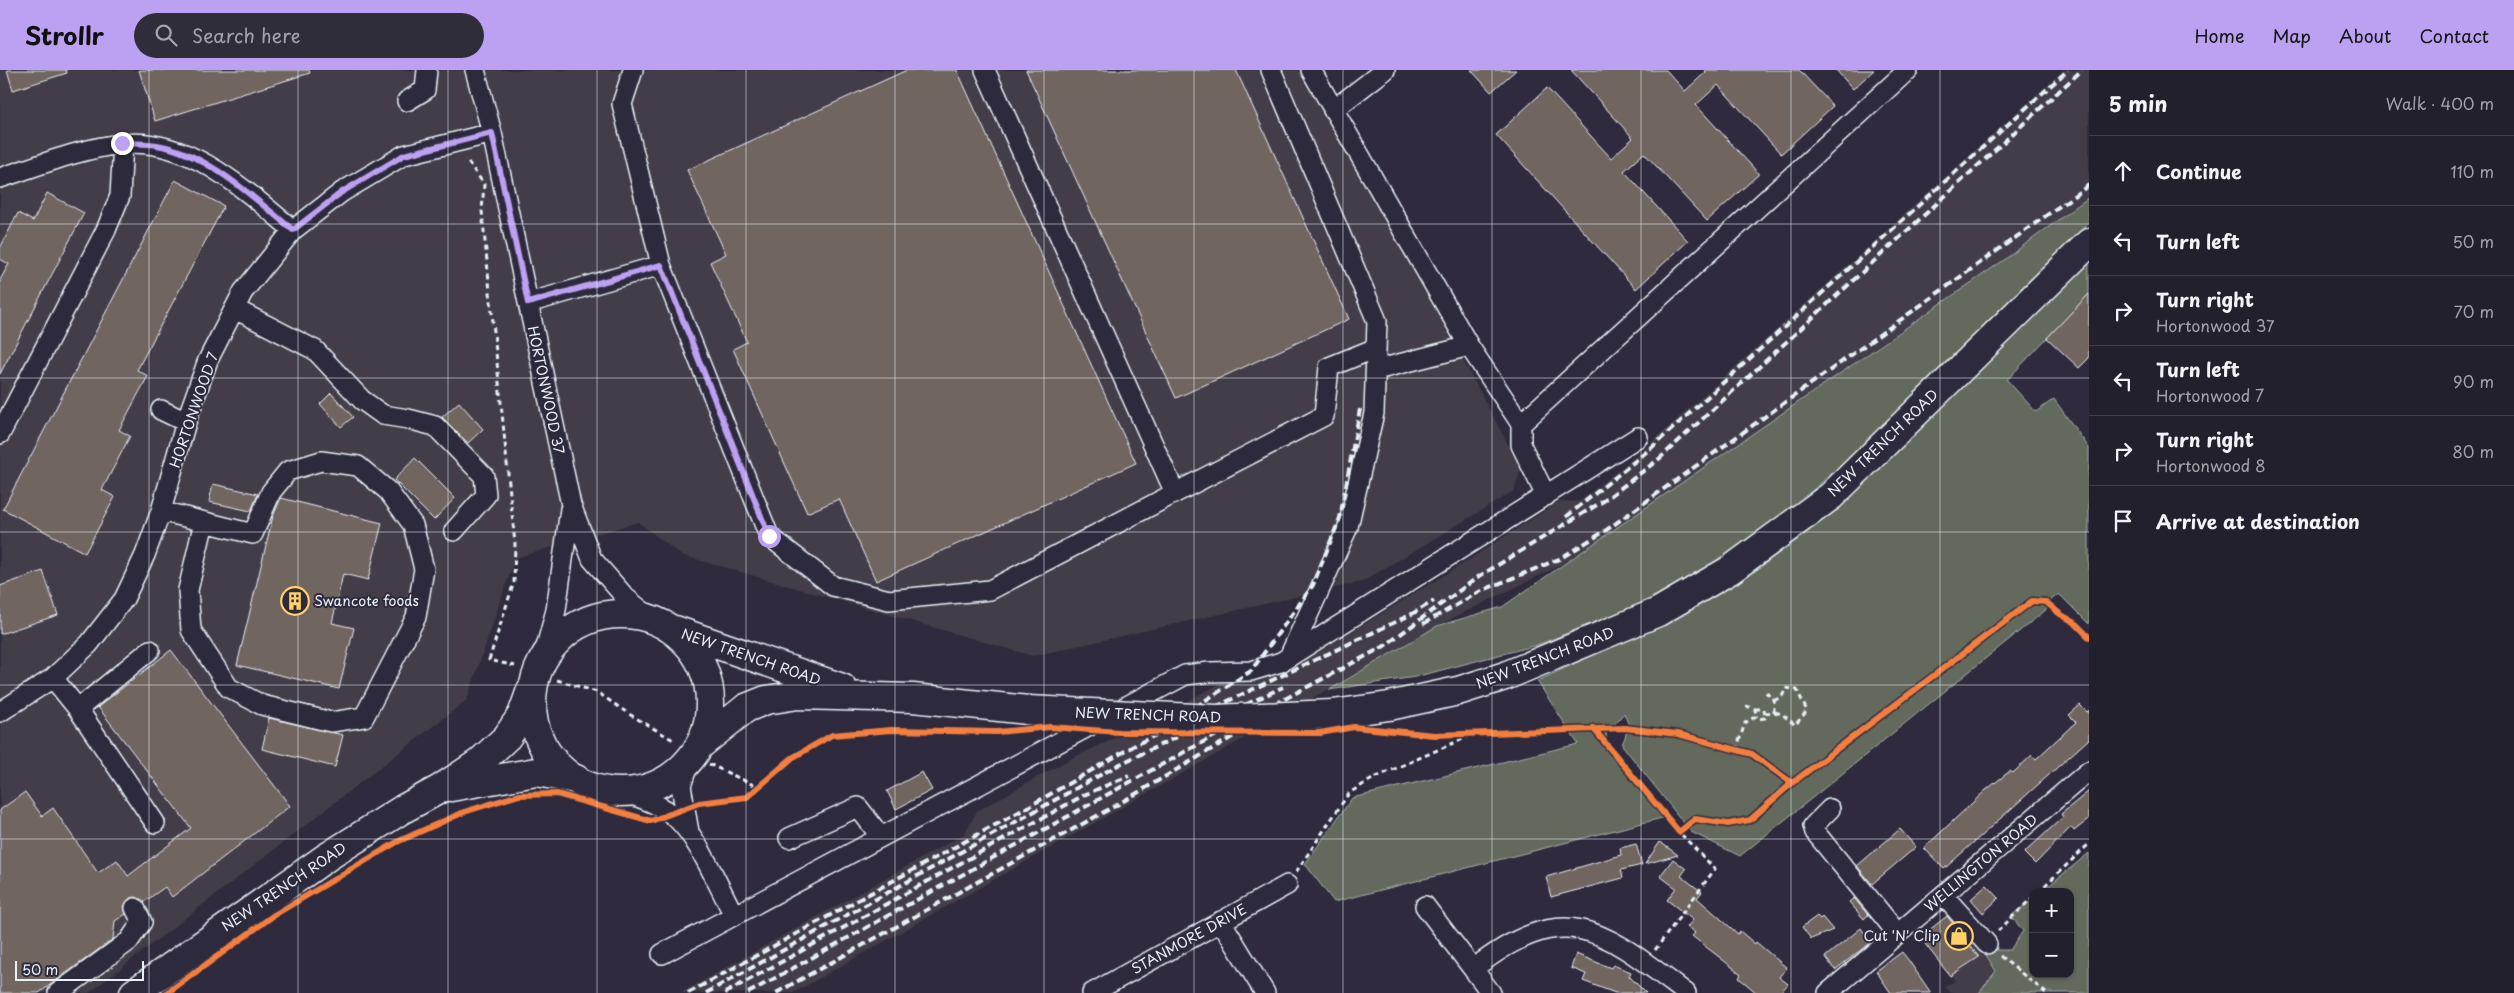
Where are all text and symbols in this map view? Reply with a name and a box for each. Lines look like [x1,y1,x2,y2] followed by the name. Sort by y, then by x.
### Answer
[134,13,484,58] search box
[25,17,104,53] text: Strollr
[152,21,180,49] icon: search
[192,21,301,49] text: Search here
[2194,22,2244,49] text: Home
[2272,22,2311,49] text: Map
[2339,22,2391,49] text: About
[2419,22,2489,49] text: Contact
[2109,87,2167,119] text: 5 min
[2386,91,2494,115] text: Walk · 400 m
[111,132,134,155] route end
[2109,157,2137,185] icon: ahead
[2156,157,2242,185] text: Continue
[2451,159,2494,183] text: 110 m
[2109,227,2137,255] icon: left
[2156,227,2240,255] text: Turn left
[2453,229,2494,253] text: 50 m
[2156,285,2254,313] text: Turn right
[2109,297,2137,325] icon: right
[2454,299,2494,323] text: 70 m
[2156,313,2275,337] text: Hortonwood 37
[523,324,570,456] street label: HORTONWOOD 37
[164,349,223,471] street label: HORTONWOOD 7
[2156,355,2240,383] text: Turn left
[2109,367,2137,395] icon: left
[2453,369,2494,393] text: 90 m
[2156,383,2264,407] text: Hortonwood 7
[1823,384,1943,501] street label: NEW TRENCH ROAD
[2156,425,2254,453] text: Turn right
[2109,437,2137,465] icon: right
[2452,439,2494,463] text: 80 m
[2156,453,2266,477] text: Hortonwood 8
[2109,507,2137,535] icon: arrive
[2156,507,2360,535] text: Arrive at destination
[758,525,781,548] route start
[280,586,310,616] building icon: Swancote foods
[314,590,419,611] place label: Swancote foods
[1473,621,1617,694] street label: NEW TRENCH ROAD
[678,623,824,690] street label: NEW TRENCH ROAD
[1074,701,1222,728] street label: NEW TRENCH ROAD
[1919,809,2042,916] street label: WELLINGTON ROAD
[217,837,350,936] street label: NEW TRENCH ROAD
[2029,888,2074,978] map controls
[2029,888,2074,933] button: +
[1127,898,1250,979] street label: STANMORE DRIVE
[1944,921,1974,951] shop icon: Cut 'N' Clip
[1863,925,1940,946] place label: Cut 'N' Clip
[2029,933,2074,978] button: −
[15,958,144,981] scale bar
[22,959,58,980] text: 50 m

